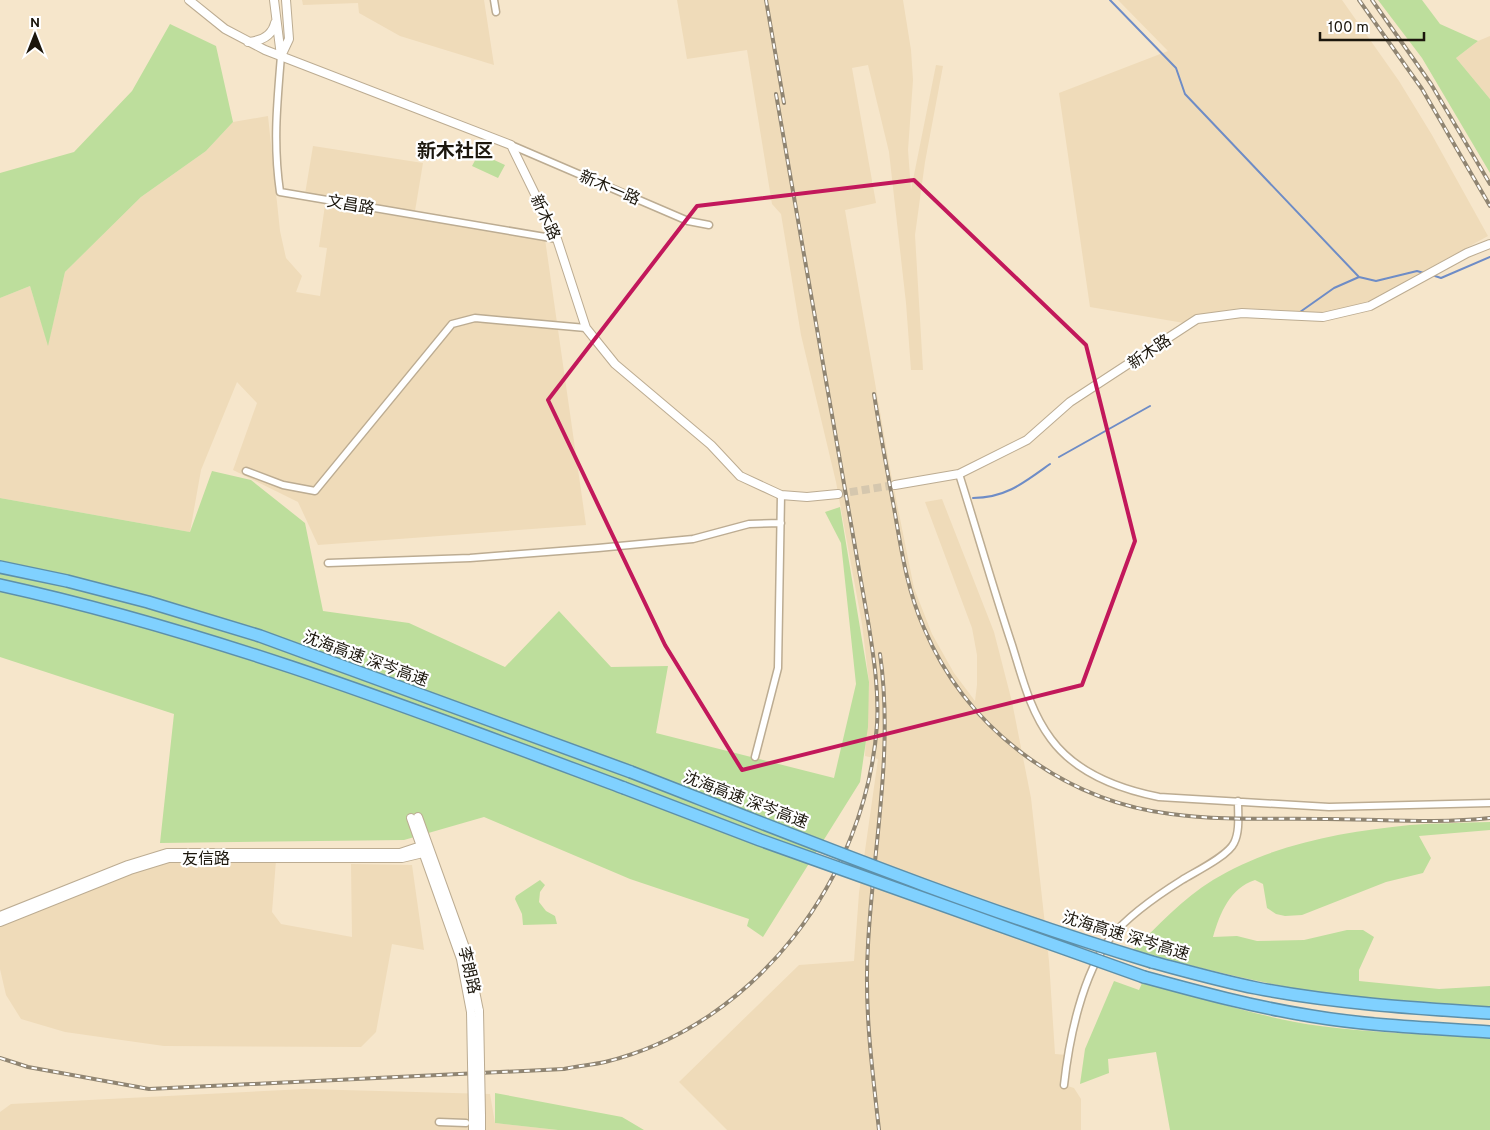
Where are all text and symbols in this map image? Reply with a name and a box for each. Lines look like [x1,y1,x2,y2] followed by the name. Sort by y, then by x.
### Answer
[10,10,60,60] north arrow
[1320,10,1424,42] scale bar
[30,15,40,32] text: N
[1328,19,1369,38] text: 100 m
[417,140,493,164] district label: 新木社区
[576,167,643,211] street label: 新木一路
[325,192,376,220] street label: 文昌路
[525,192,563,244] street label: 新木路
[1125,331,1176,374] street label: 新木路
[300,628,431,692] street label: 沈海高速 深岑高速
[680,768,810,834] street label: 沈海高速 深岑高速
[182,850,230,870] street label: 友信路
[1059,908,1191,966] street label: 沈海高速 深岑高速
[453,945,483,996] street label: 李朗路

